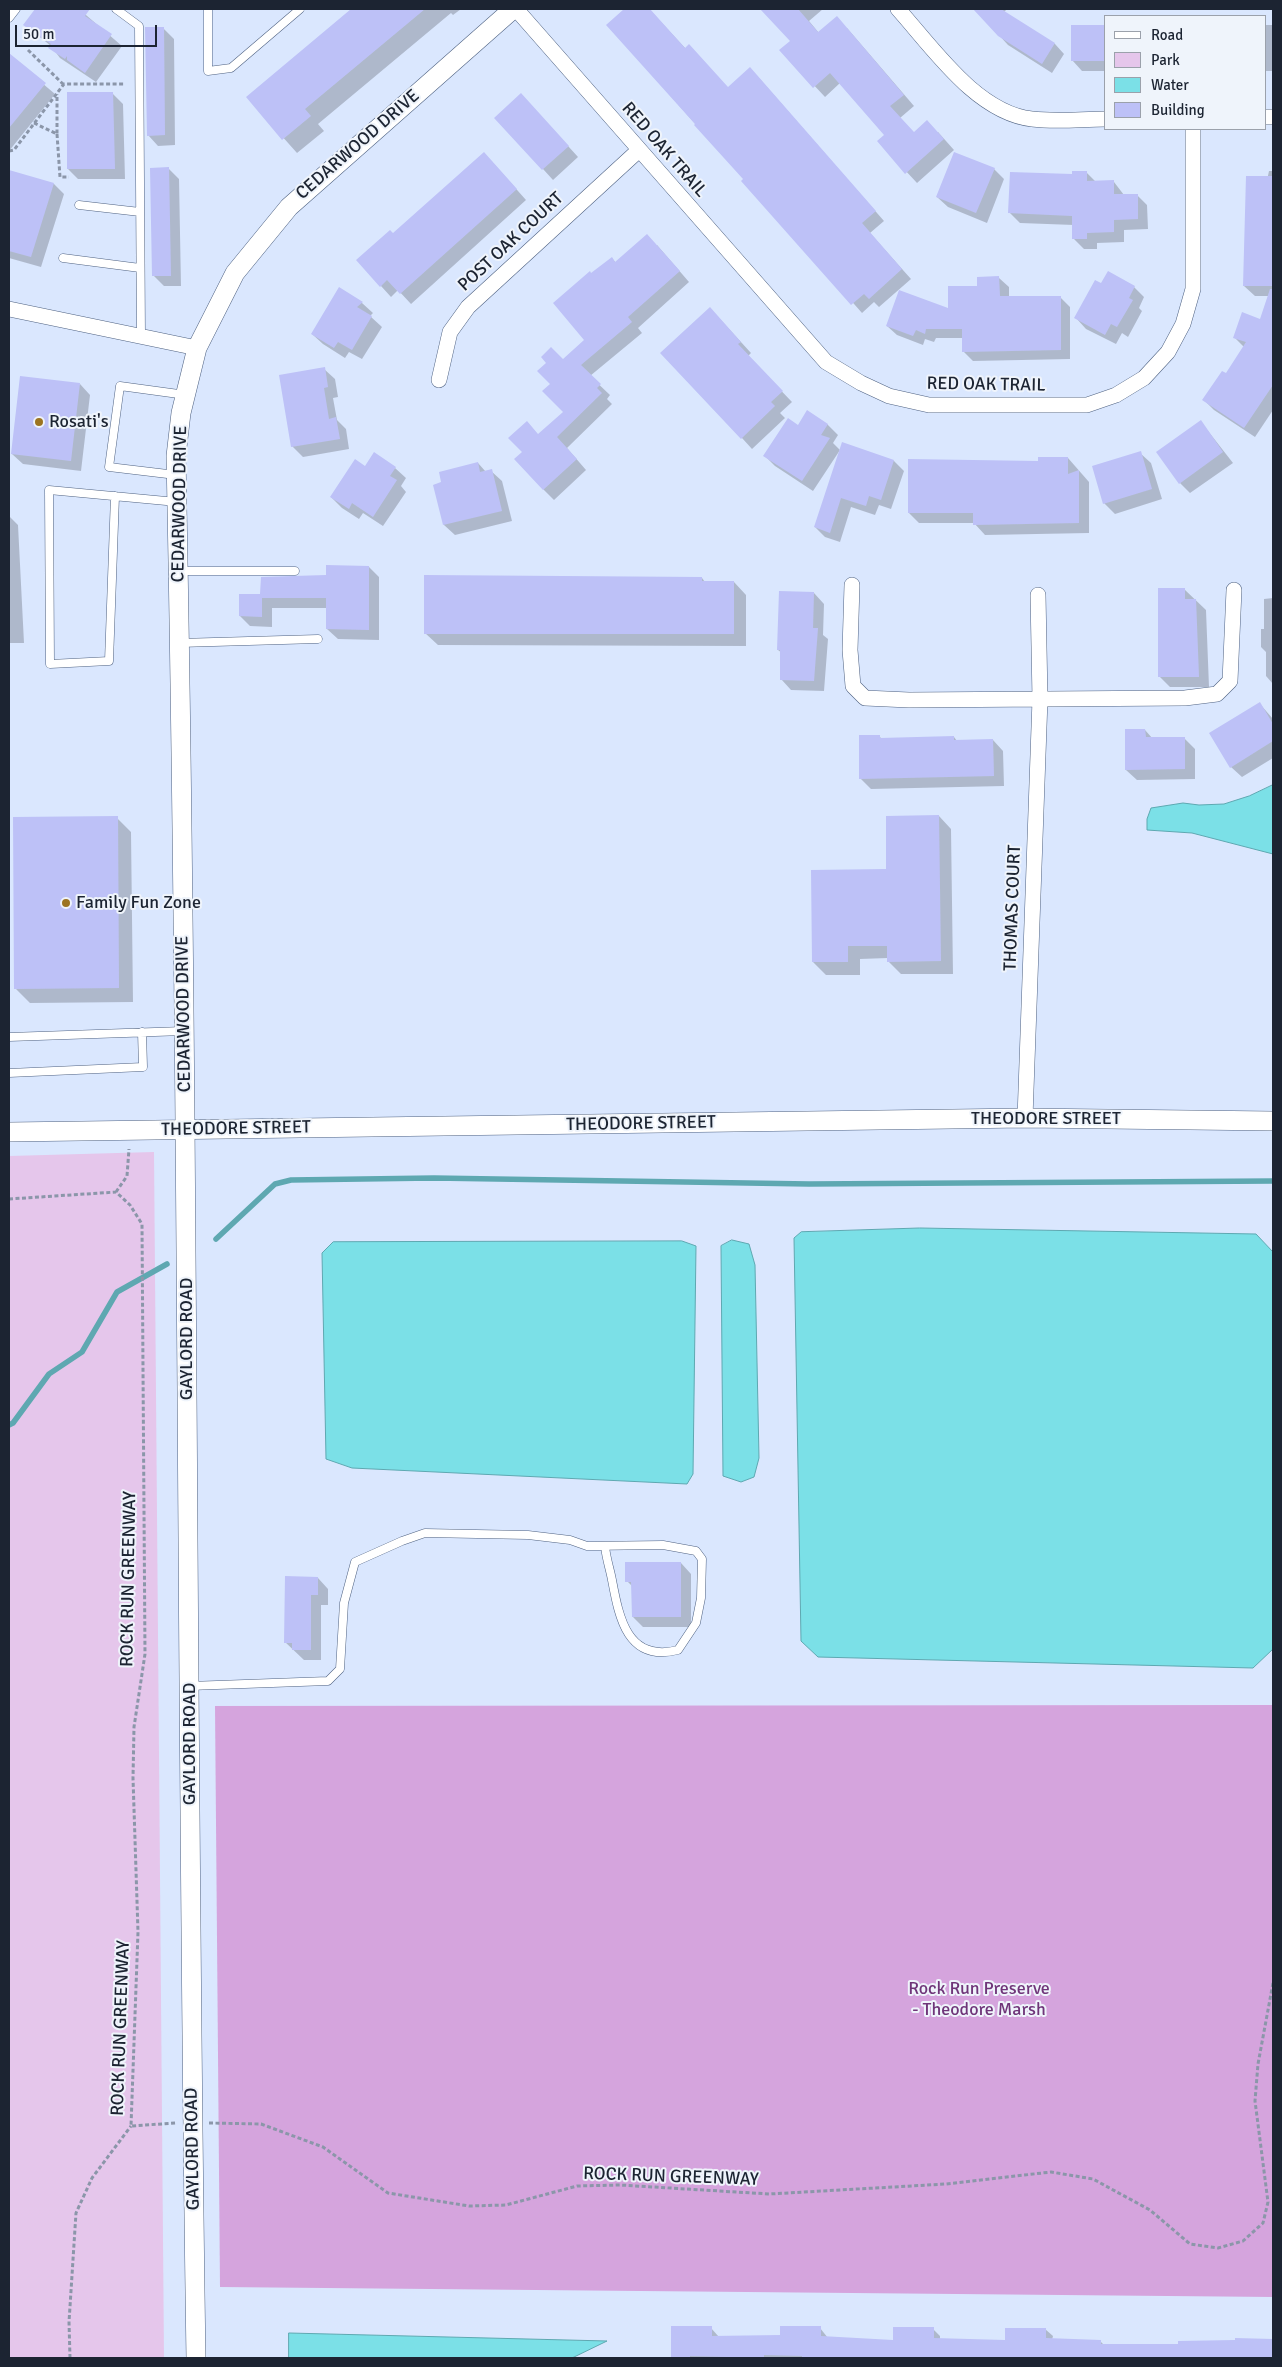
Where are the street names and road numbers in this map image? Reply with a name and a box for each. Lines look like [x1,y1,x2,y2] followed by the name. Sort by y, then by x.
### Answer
[292,85,424,205] street label: CEDARWOOD DRIVE
[617,98,711,202] street label: RED OAK TRAIL
[454,188,568,296] street label: POST OAK COURT
[926,373,1046,397] street label: RED OAK TRAIL
[168,425,192,583] street label: CEDARWOOD DRIVE
[1000,844,1026,972] street label: THOMAS COURT
[172,935,196,1093] street label: CEDARWOOD DRIVE
[971,1108,1121,1130] street label: THEODORE STREET
[566,1112,716,1136] street label: THEODORE STREET
[161,1117,311,1141] street label: THEODORE STREET
[176,1278,198,1400] street label: GAYLORD ROAD
[117,1491,141,1667] street label: ROCK RUN GREENWAY
[179,1683,201,1805] street label: GAYLORD ROAD
[107,1940,135,2116] street label: ROCK RUN GREENWAY
[181,2087,205,2211] street label: GAYLORD ROAD
[583,2163,759,2191] street label: ROCK RUN GREENWAY

